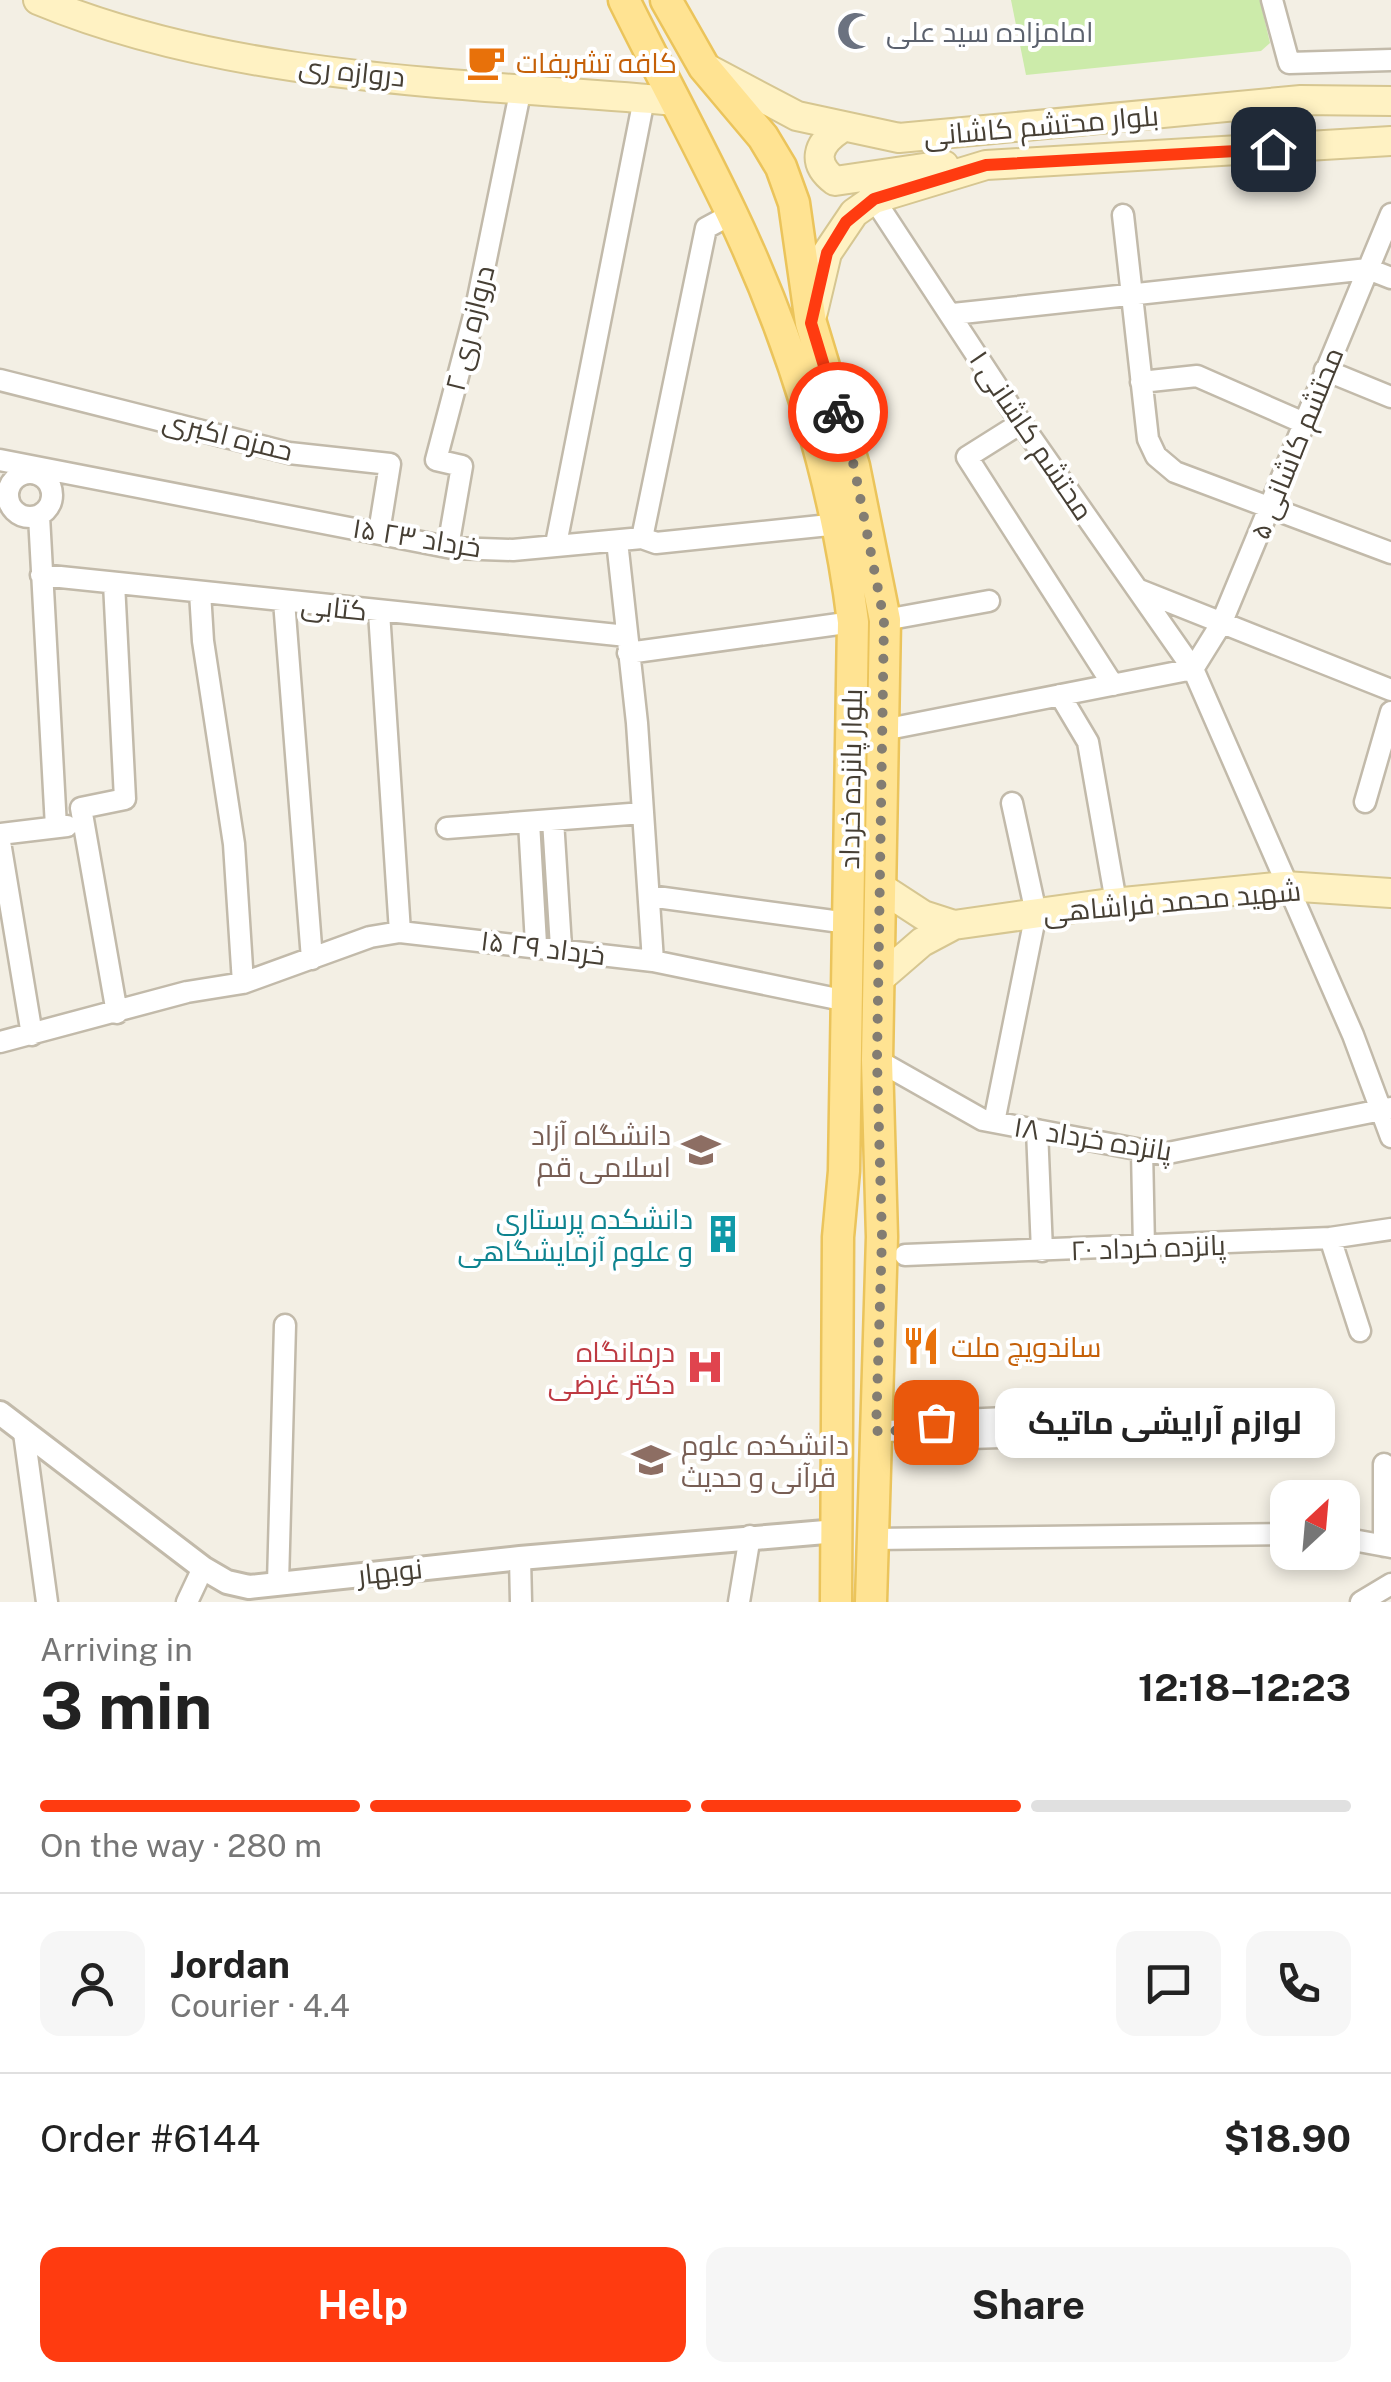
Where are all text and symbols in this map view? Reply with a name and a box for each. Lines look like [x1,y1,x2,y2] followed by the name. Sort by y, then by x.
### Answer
[835,10,877,52] mosque icon: امامزاده سید علی
[886,15,1093,49] place label: امامزاده سید علی
[465,41,507,83] cafe icon: کافه تشریفات
[516,46,677,79] place label: کافه تشریفات
[297,49,407,94] street label: دروازه ری
[922,98,1160,156] street label: بلوار محتشم کاشانی
[1231,107,1316,192] pin
[1246,122,1301,177] icon: home
[437,262,501,394] street label: دروازه ری ۲
[1243,342,1353,545] street label: محتشم کاشانی ۵
[960,344,1101,528] street label: محتشم کاشانی ۱
[788,362,888,462] courier
[811,385,866,440] icon: bike
[159,403,296,468] street label: حمزه اکبری
[350,511,484,563] street label: ۱۵ خرداد ۲۳
[299,587,369,628] street label: کتابی
[832,688,871,870] street label: بلوار پانزده خرداد
[1042,873,1302,930] street label: شهید محمد فراشاهی
[479,923,607,971] street label: ۱۵ خرداد ۲۹
[1011,1109,1175,1170] street label: پانزده خرداد ۱۸
[531,1118,671,1187] place label: دانشگاه آزاد اسلامی قم
[680,1129,722,1171] school or university icon: دانشگاه آزاد اسلامی قم
[457,1202,693,1271] place label: دانشکده پرستاری و علوم آزمایشگاهی
[702,1213,744,1255] building icon: دانشکده پرستاری و علوم آزمایشگاهی
[1070,1228,1227,1269] street label: پانزده خرداد ۲۰
[900,1325,942,1367] restaurant icon: ساندویچ ملت
[951,1330,1101,1366] place label: ساندویچ ملت
[548,1335,675,1401] place label: درمانگاه دکتر غرضی
[684,1346,726,1388] hospital icon: درمانگاه دکتر غرضی
[894,1380,979,1465] pin
[996,1387,1336,1457] callout: لوازم آرایشی ماتیک
[909,1395,964,1450] icon: bag
[1028,1404,1302,1441] text: لوازم آرایشی ماتیک
[681,1428,849,1494] place label: دانشکده علوم قرآنی و حدیث
[630,1439,672,1481] school or university icon: دانشکده علوم قرآنی و حدیث
[1270,1480,1360,1570] north arrow
[1270,1480,1360,1570] map controls
[354,1551,424,1592] street label: نوبهار
[40,1631,193,1668] text: Arriving in
[1138,1665,1351,1710] text: 12:18–12:23
[40,1667,212,1744] text: 3 min
[40,1827,322,1864] text: On the way · 280 m
[40,1931,145,2036] button: person
[1116,1931,1221,2036] button: chat
[1246,1931,1351,2036] button: phone
[170,1942,290,1987] text: Jordan
[170,1987,350,2024] text: Courier · 4.4
[40,2116,260,2161] text: Order #6144
[1224,2116,1351,2161] text: $18.90
[40,2247,686,2362] button: Help
[706,2247,1351,2362] button: Share

